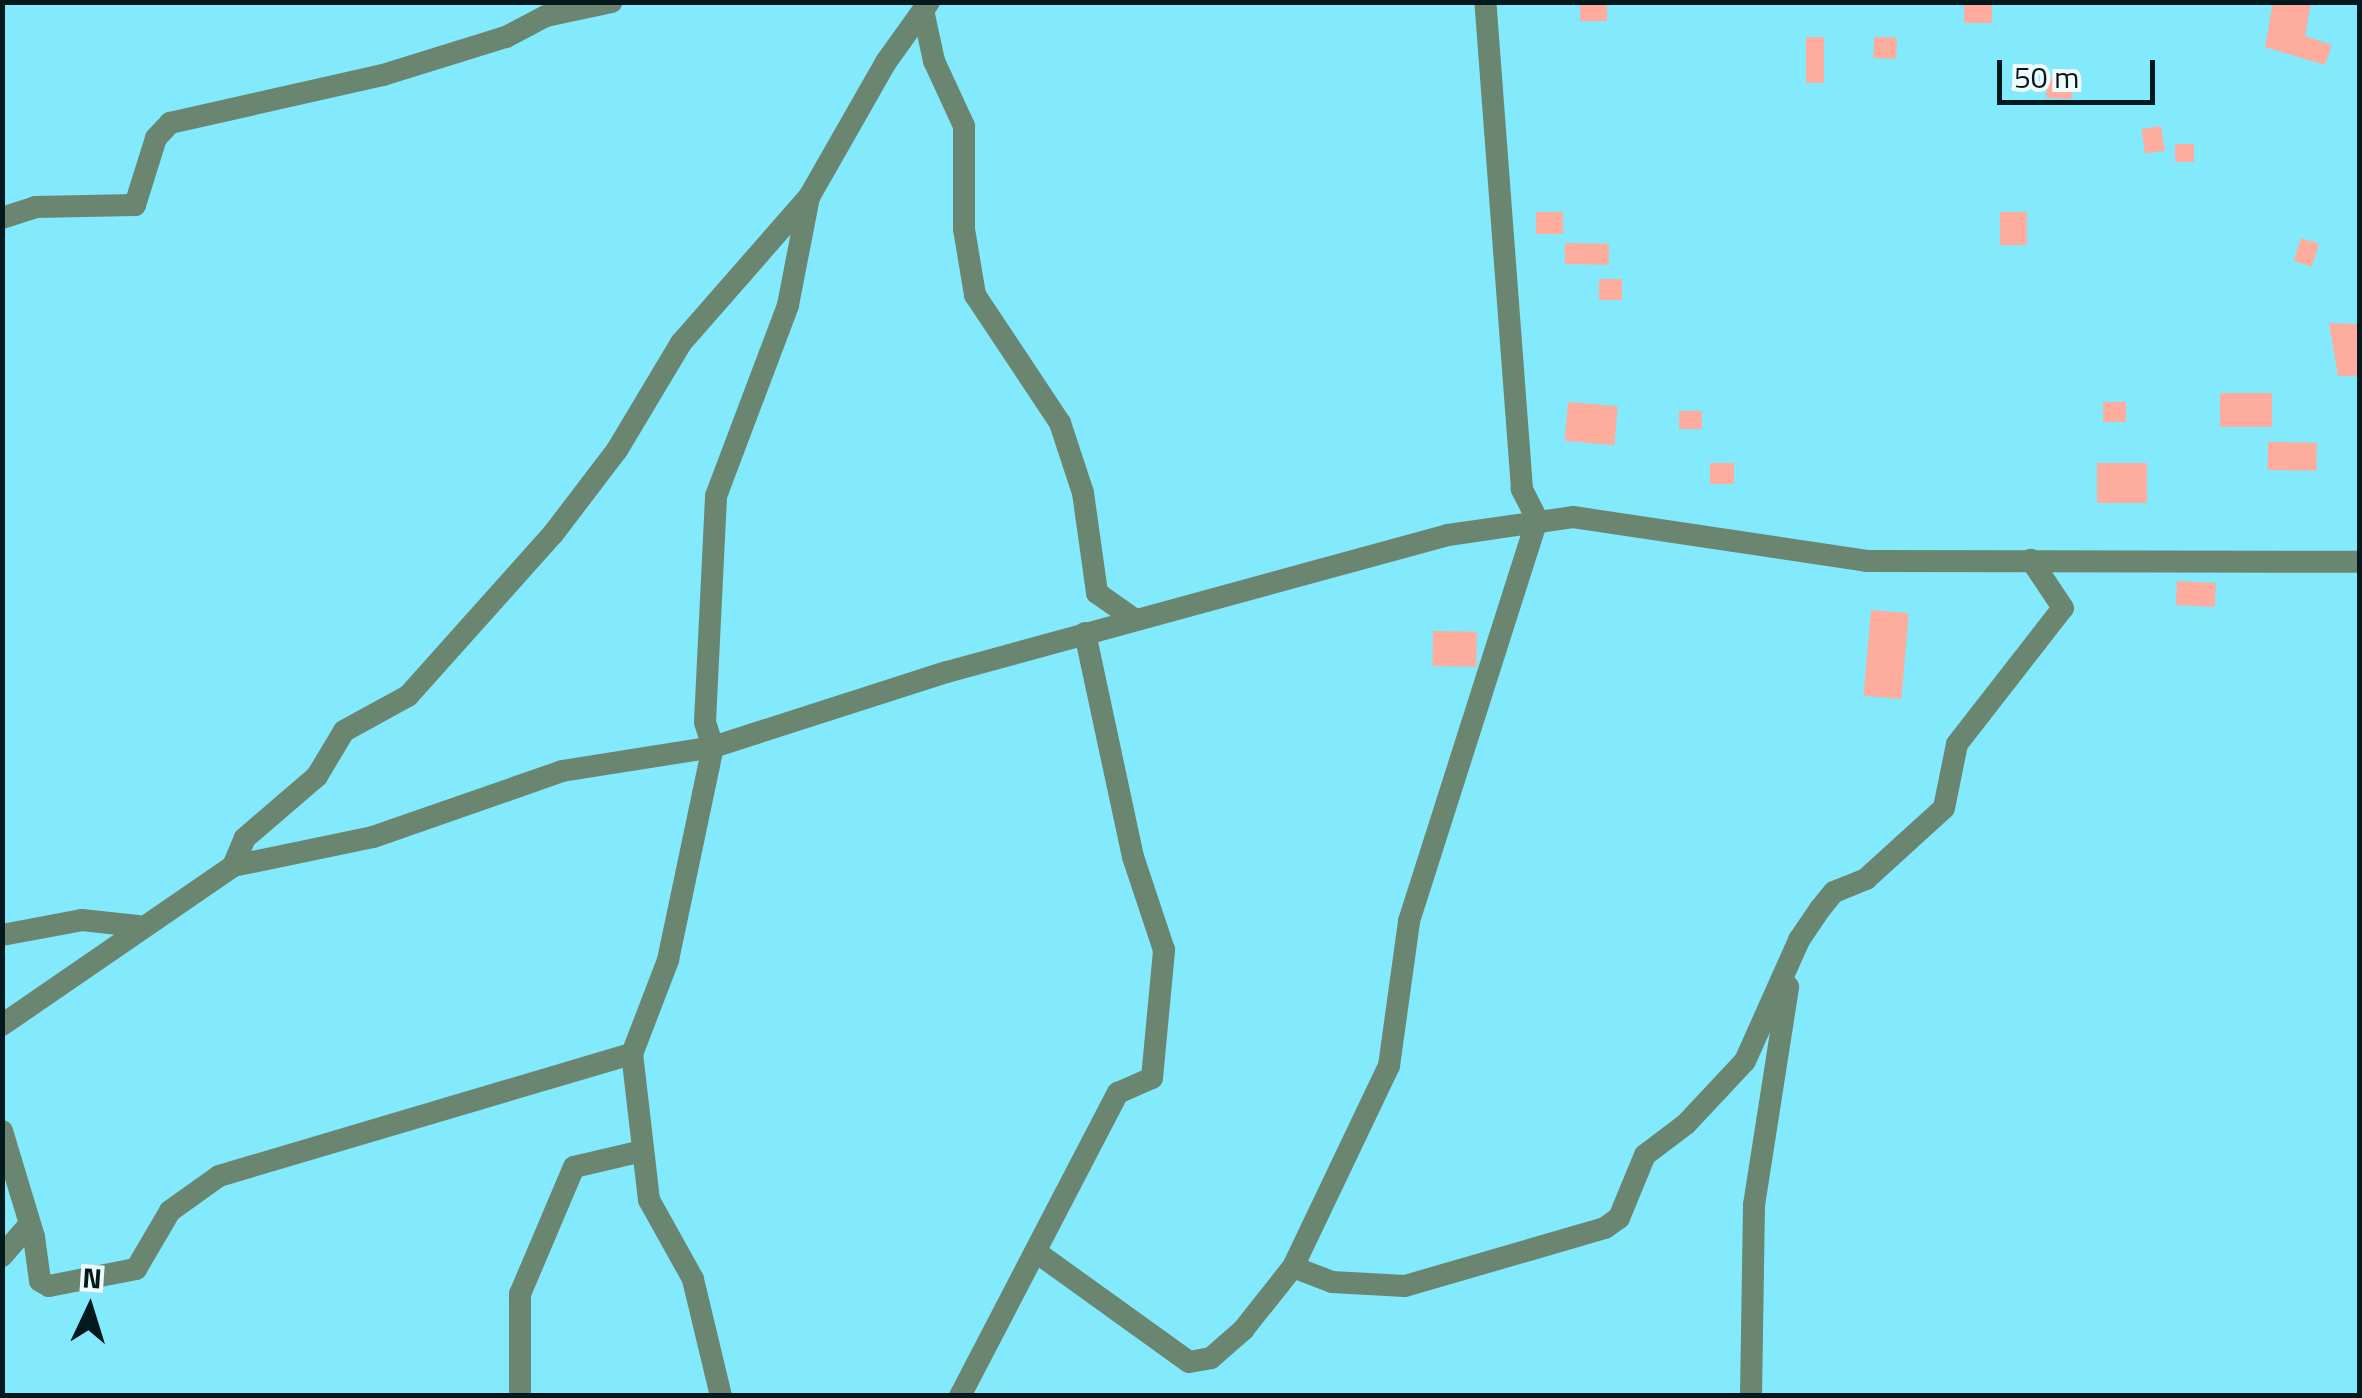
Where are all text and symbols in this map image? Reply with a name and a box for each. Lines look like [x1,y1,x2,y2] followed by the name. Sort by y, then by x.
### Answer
[2002,40,2160,102] scale bar
[2014,54,2079,100] text: 50 m
[81,1255,103,1300] text: N
[40,1258,140,1358] north arrow

